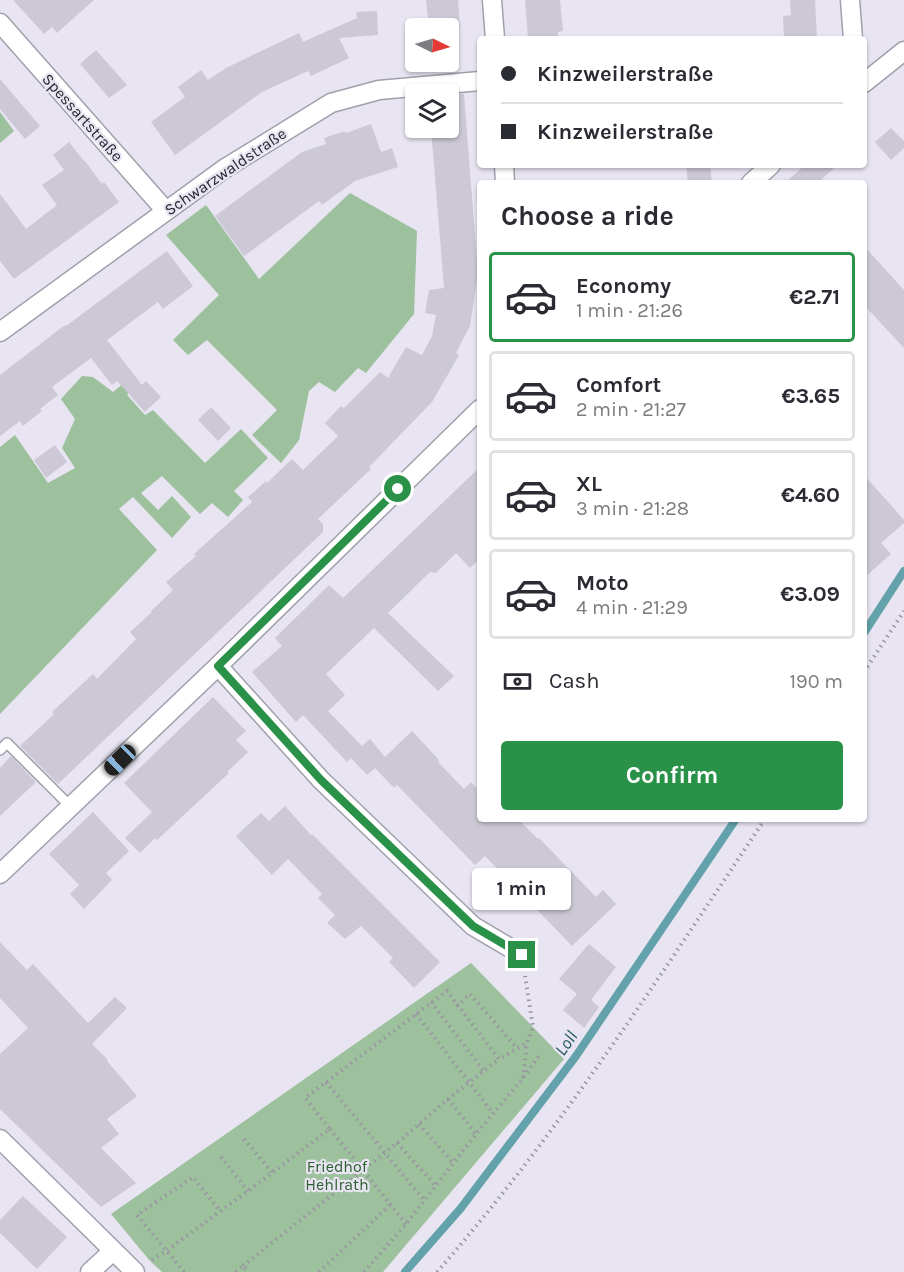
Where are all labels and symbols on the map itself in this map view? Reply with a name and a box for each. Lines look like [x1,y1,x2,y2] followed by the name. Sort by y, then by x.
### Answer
[405,18,459,72] north arrow
[38,69,127,165] street label: Spessartstraße
[161,124,290,219] street label: Schwarzwaldstraße
[384,475,411,502] route start
[101,741,139,779] car
[472,868,572,910] callout: 1 min
[508,941,535,968] route end
[550,1026,583,1060] water label: Loll
[305,1157,369,1194] park label: Friedhof Hehlrath

